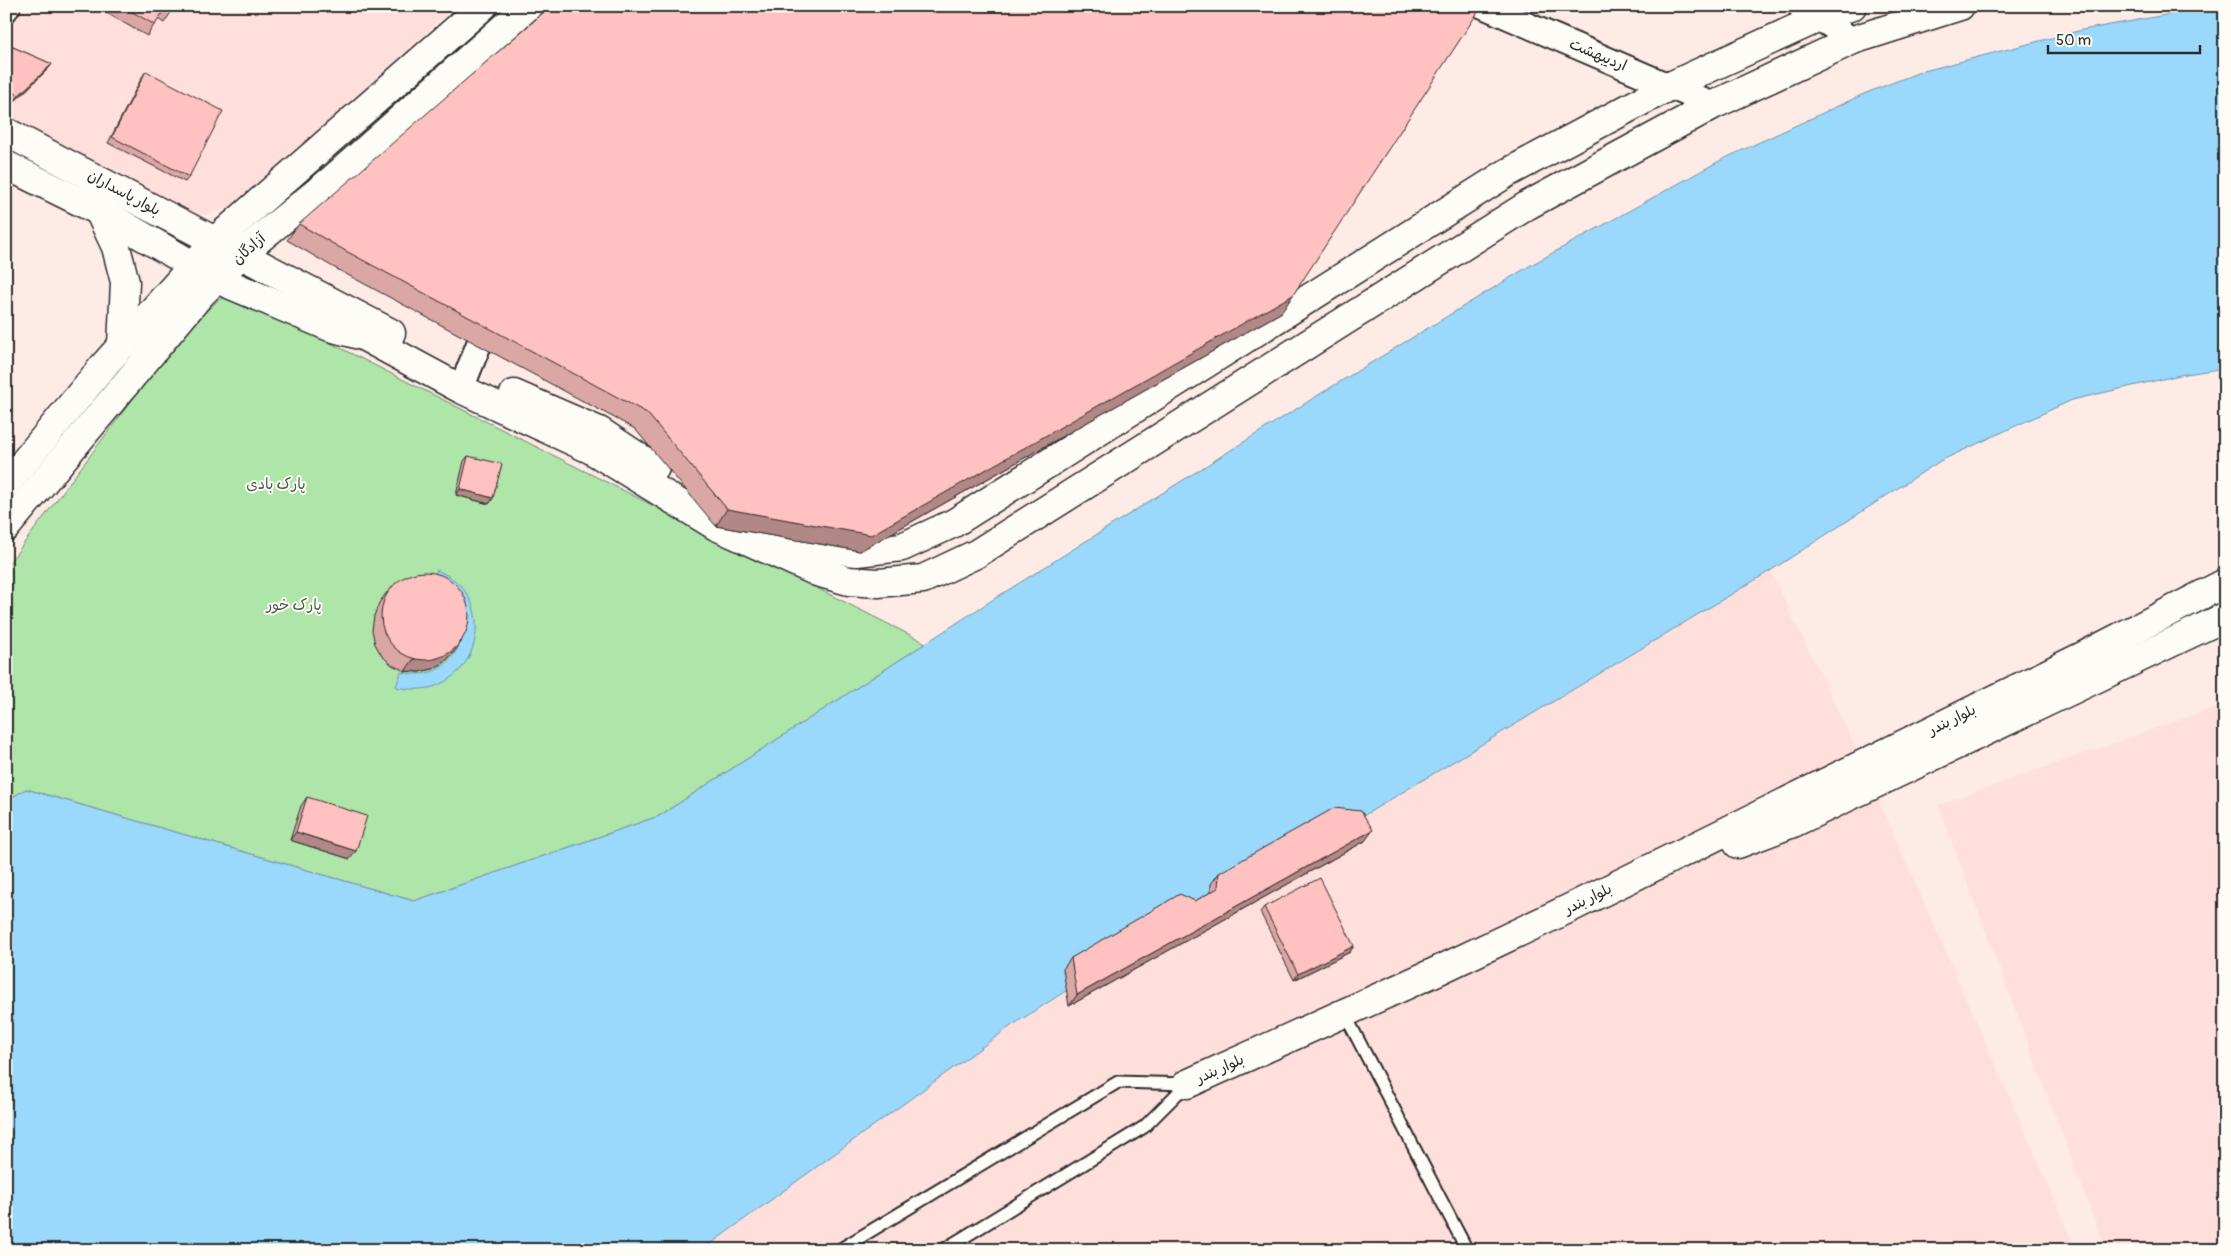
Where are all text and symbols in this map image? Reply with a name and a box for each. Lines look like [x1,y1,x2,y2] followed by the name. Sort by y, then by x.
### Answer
[2048,22,2201,54] scale bar
[2056,31,2091,50] text: 50 m
[1566,34,1630,76] street label: اردیبهشت
[84,166,164,220] street label: بلوار پاسداران
[228,228,271,269] street label: آزادگان
[246,475,306,494] park label: پارک بادی
[265,596,322,615] park label: پارک خور
[1924,700,1979,740] street label: بلوار بندر
[1560,879,1615,919] street label: بلوار بندر
[1192,1050,1247,1088] street label: بلوار بندر

